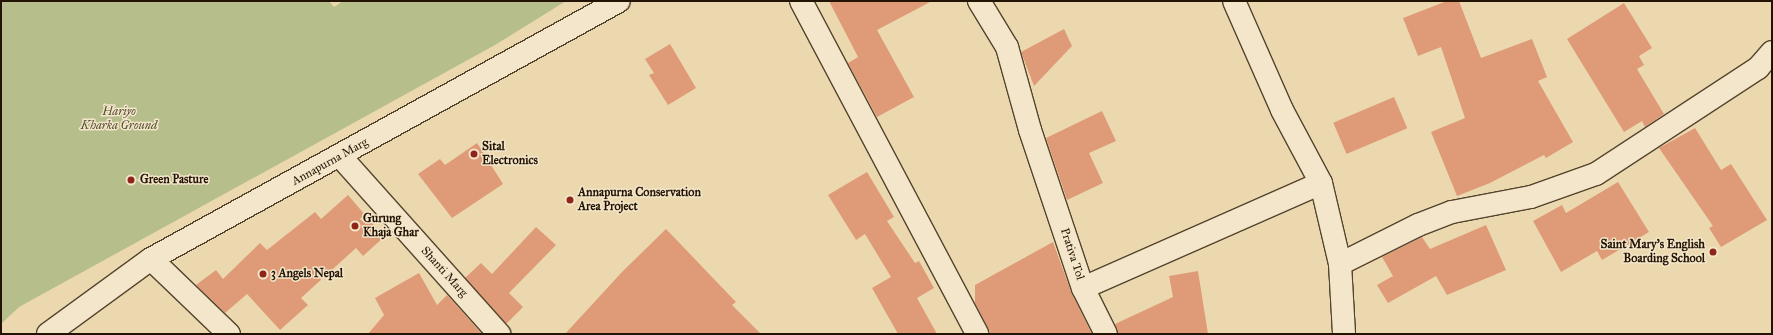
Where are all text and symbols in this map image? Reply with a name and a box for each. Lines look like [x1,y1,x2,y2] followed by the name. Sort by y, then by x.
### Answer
[81,105,157,133] park label: Hariyo Kharka Ground
[289,135,371,189] street label: Annapurna Marg
[482,140,538,168] place label: Sital Electronics
[469,149,479,159] marker: Sital Electronics
[140,173,208,187] place label: Green Pasture
[125,174,137,186] marker: Green Pasture
[578,186,701,214] place label: Annapurna Conservation Area Project
[565,195,575,205] marker: Annapurna Conservation Area Project
[363,212,419,240] place label: Gurung Khaja Ghar
[350,221,360,231] marker: Gurung Khaja Ghar
[1057,226,1087,282] street label: Prativa Tol
[1601,238,1705,266] place label: Saint Mary's English Boarding School
[418,244,470,300] street label: Shanti Marg
[1708,247,1718,257] marker: Saint Mary's English Boarding School
[271,267,343,281] place label: 3 Angels Nepal
[258,269,268,279] marker: 3 Angels Nepal

